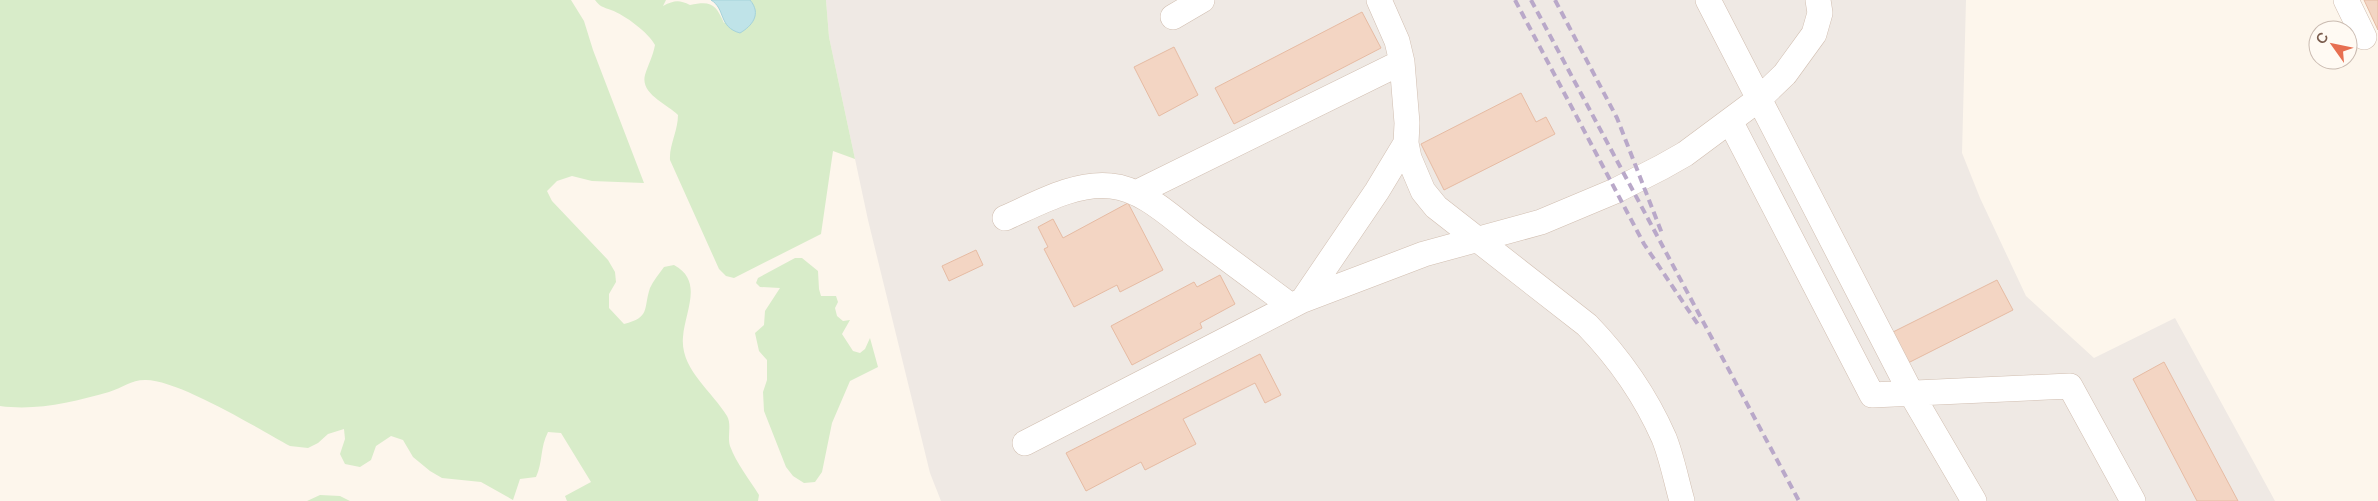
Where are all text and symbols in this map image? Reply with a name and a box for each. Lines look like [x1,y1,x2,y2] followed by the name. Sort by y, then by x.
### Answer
[2308,20,2358,70] north arrow
[2311,28,2332,47] text: С

